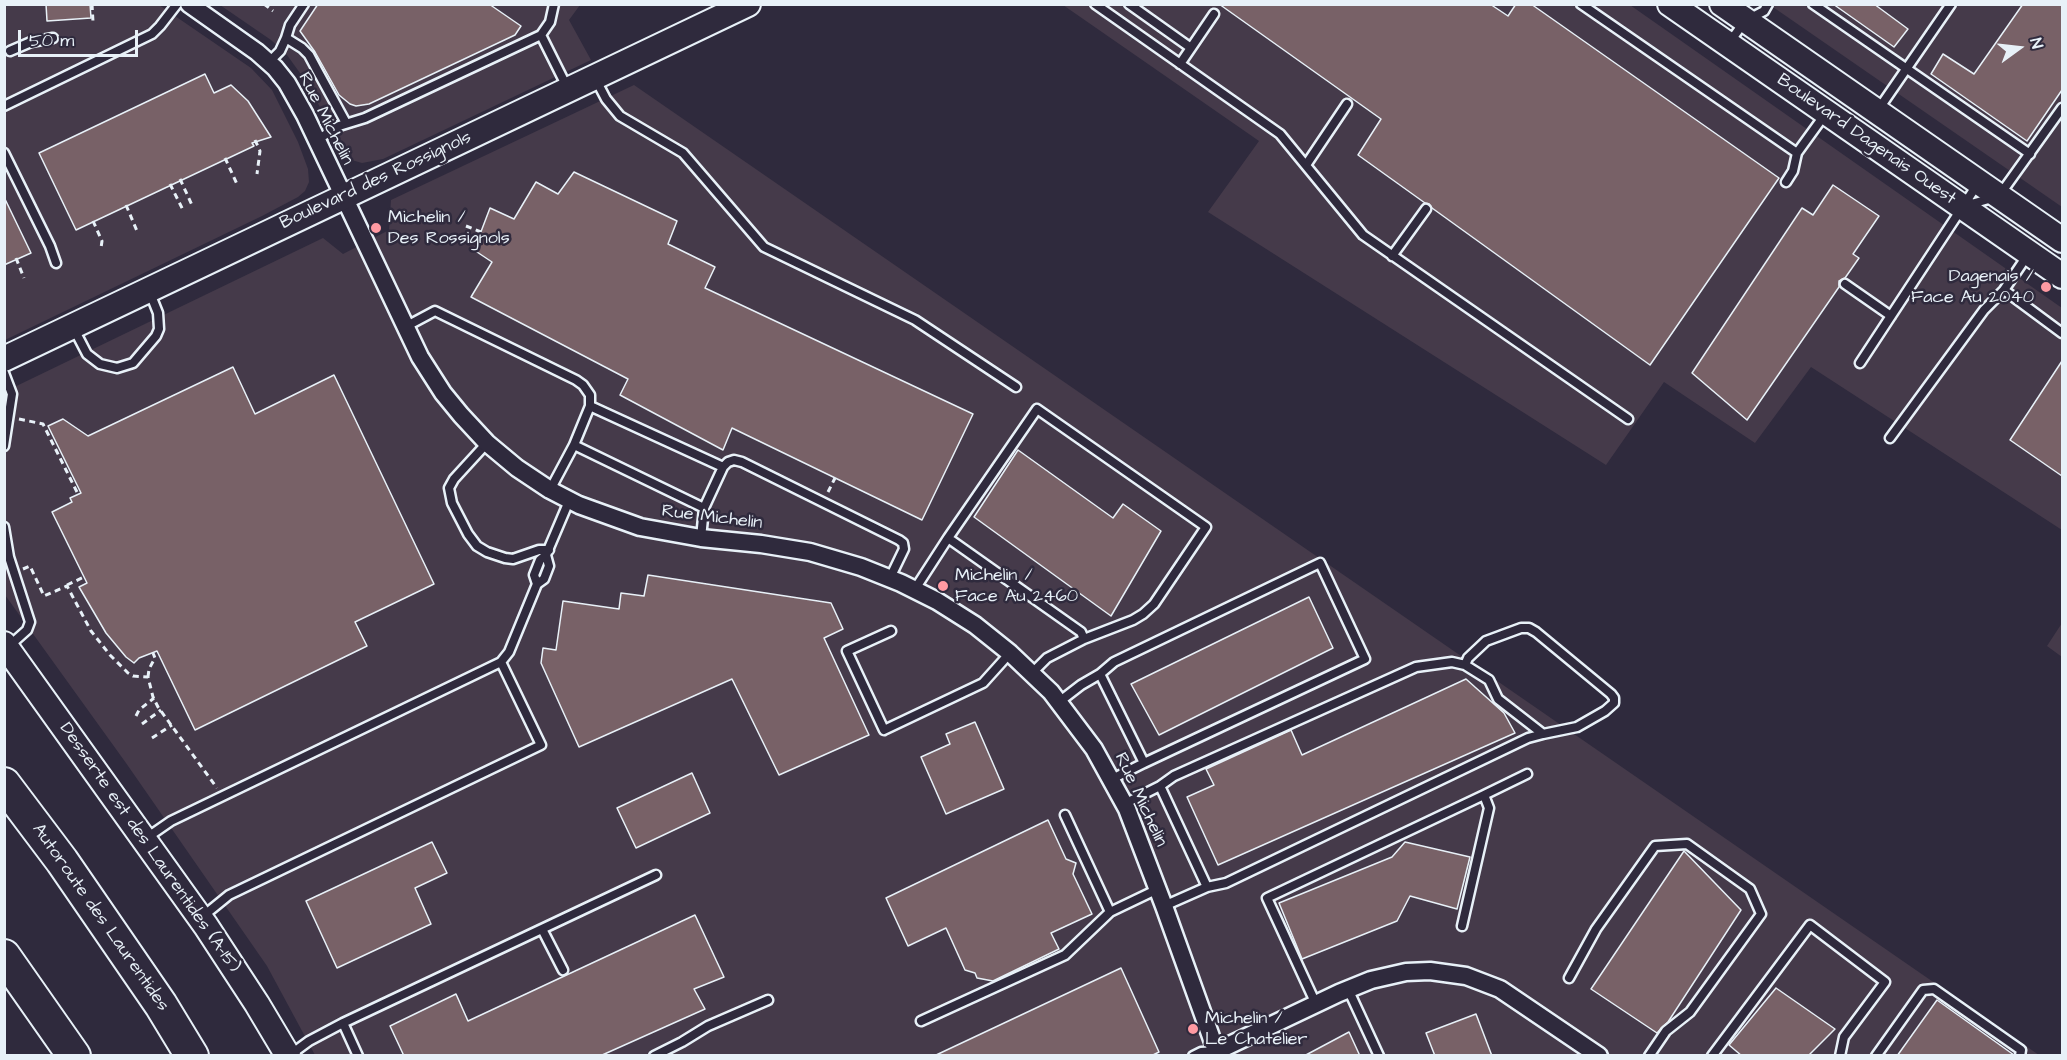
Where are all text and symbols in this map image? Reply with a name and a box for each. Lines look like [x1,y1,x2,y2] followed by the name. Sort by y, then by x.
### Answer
[21,18,141,56] scale bar
[1989,18,2049,78] north arrow
[29,28,74,53] text: 50 m
[2024,36,2048,51] text: N
[292,69,358,169] street label: Rue Michelin
[1772,70,1960,210] street label: Boulevard Dagenais Ouest
[277,127,475,235] street label: Boulevard des Rossignols
[388,207,510,250] place label: Michelin / Des Rossignols
[369,221,383,235] marker: Michelin / Des Rossignols
[1911,266,2034,308] place label: Dagenais / Face Au 2040
[2039,280,2053,294] marker: Dagenais / Face Au 2040
[660,501,764,535] street label: Rue Michelin
[955,565,1078,608] place label: Michelin / Face Au 2460
[936,579,950,593] marker: Michelin / Face Au 2460
[54,719,244,977] street label: Desserte est des Laurentides (A-15)
[1109,750,1171,850] street label: Rue Michelin
[27,820,173,1016] street label: Autoroute des Laurentides
[1205,1008,1307,1050] place label: Michelin / Le Chatelier
[1186,1022,1200,1036] marker: Michelin / Le Chatelier

